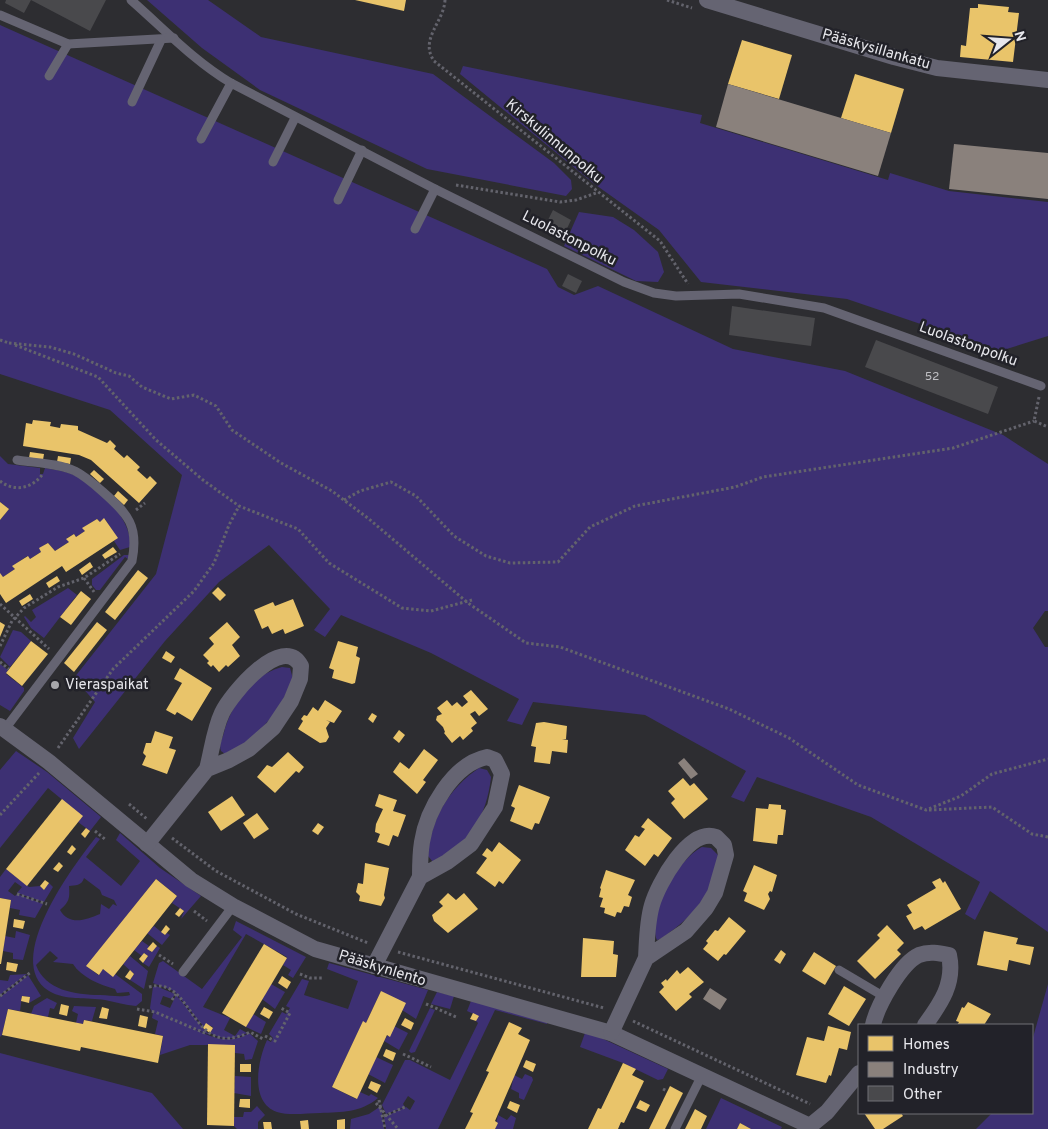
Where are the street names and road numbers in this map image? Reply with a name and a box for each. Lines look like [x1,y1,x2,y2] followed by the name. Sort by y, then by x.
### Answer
[820,25,932,75] street label: Pääskysillankatu
[501,96,607,188] street label: Kirskulinnunpolku
[519,207,619,271] street label: Luolastonpolku
[916,318,1020,372] street label: Luolastonpolku
[336,947,428,991] street label: Pääskynlento

